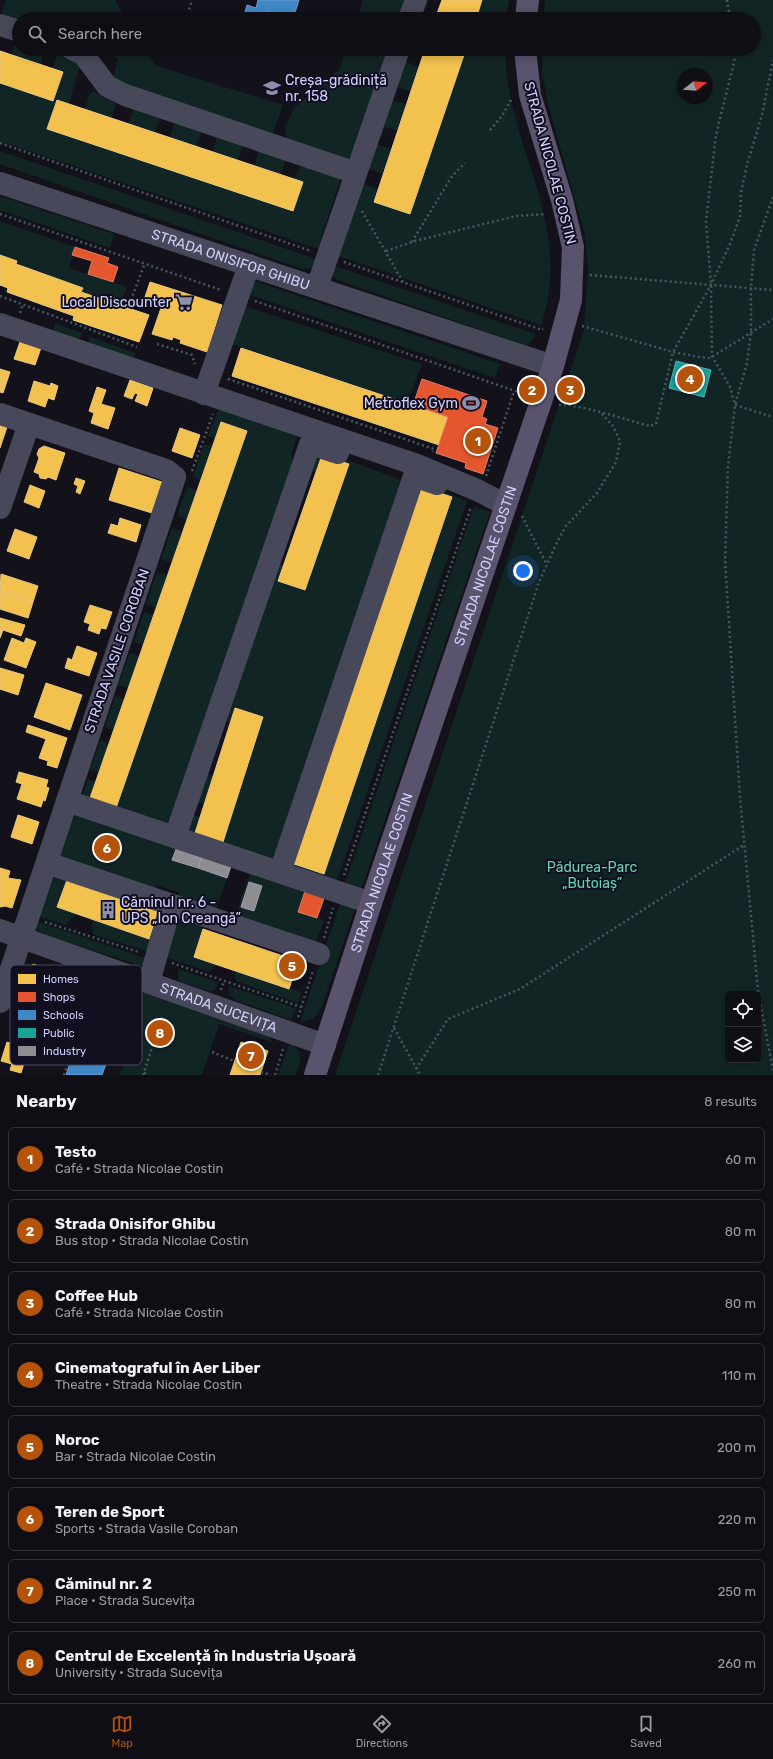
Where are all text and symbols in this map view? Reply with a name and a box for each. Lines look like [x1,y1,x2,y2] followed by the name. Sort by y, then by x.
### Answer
[12,12,761,56] search box
[26,23,48,45] icon: search
[58,25,142,43] text: Search here
[677,68,713,104] north arrow
[285,72,387,105] place label: Creșa-grădiniță nr. 158
[262,78,282,98] school or university icon: Creșa-grădiniță nr. 158
[520,80,580,246] street label: STRADA NICOLAE COSTIN
[149,225,312,293] street label: STRADA ONISIFOR GHIBU
[174,292,194,312] supermarket icon: Local Discounter
[62,294,172,311] place label: Local Discounter
[677,364,703,394] pin: 4
[519,375,545,405] pin: 2
[557,375,583,405] pin: 3
[461,393,481,413] sports icon: Metroflex Gym
[364,395,458,412] place label: Metroflex Gym
[465,426,491,456] pin: 1
[450,483,520,648] street label: STRADA NICOLAE COSTIN
[513,561,533,581] your location
[81,567,153,735] street label: STRADA VASILE COROBAN
[347,790,416,955] street label: STRADA NICOLAE COSTIN
[94,833,120,863] pin: 6
[547,859,637,892] park label: Pădurea-Parc „Butoiaș”
[121,894,241,927] place label: Căminul nr. 6 - UPS „Ion Creangă”
[98,900,118,920] building icon: Căminul nr. 6 - UPS „Ion Creangă”
[279,951,305,981] pin: 5
[10,965,142,1065] legend
[43,973,79,986] text: Homes
[158,979,280,1036] street label: STRADA SUCEVIȚA
[43,991,75,1004] text: Shops
[725,991,761,1063] map controls
[725,991,761,1027] button: locate
[43,1009,84,1022] text: Schools
[147,1018,173,1048] pin: 8
[43,1027,75,1040] text: Public
[725,1027,761,1063] button: layers
[238,1041,264,1071] pin: 7
[43,1045,86,1058] text: Industry
[16,1091,77,1111] text: Nearby
[704,1094,757,1109] text: 8 results
[55,1143,96,1161] text: Testo
[27,1152,33,1167] text: 1
[725,1152,756,1167] text: 60 m
[55,1161,223,1176] text: Café · Strada Nicolae Costin
[55,1215,216,1233] text: Strada Onisifor Ghibu
[26,1224,34,1239] text: 2
[725,1224,756,1239] text: 80 m
[55,1233,249,1248] text: Bus stop · Strada Nicolae Costin
[55,1287,138,1305] text: Coffee Hub
[26,1296,34,1311] text: 3
[725,1296,756,1311] text: 80 m
[55,1305,223,1320] text: Café · Strada Nicolae Costin
[55,1359,260,1377] text: Cinematograful în Aer Liber
[26,1368,34,1383] text: 4
[722,1368,756,1383] text: 110 m
[55,1377,242,1392] text: Theatre · Strada Nicolae Costin
[55,1431,100,1449] text: Noroc
[26,1440,34,1455] text: 5
[717,1440,756,1455] text: 200 m
[55,1449,216,1464] text: Bar · Strada Nicolae Costin
[55,1503,165,1521] text: Teren de Sport
[26,1512,34,1527] text: 6
[718,1512,756,1527] text: 220 m
[55,1521,238,1536] text: Sports · Strada Vasile Coroban
[55,1575,152,1593] text: Căminul nr. 2
[26,1584,34,1599] text: 7
[718,1584,756,1599] text: 250 m
[55,1593,195,1608] text: Place · Strada Sucevița
[55,1647,356,1665] text: Centrul de Excelență în Industria Ușoară
[26,1656,34,1671] text: 8
[718,1656,756,1671] text: 260 m
[55,1665,223,1680] text: University · Strada Sucevița
[111,1713,133,1750] tab: Map
[356,1713,408,1750] tab: Directions
[630,1713,662,1750] tab: Saved

